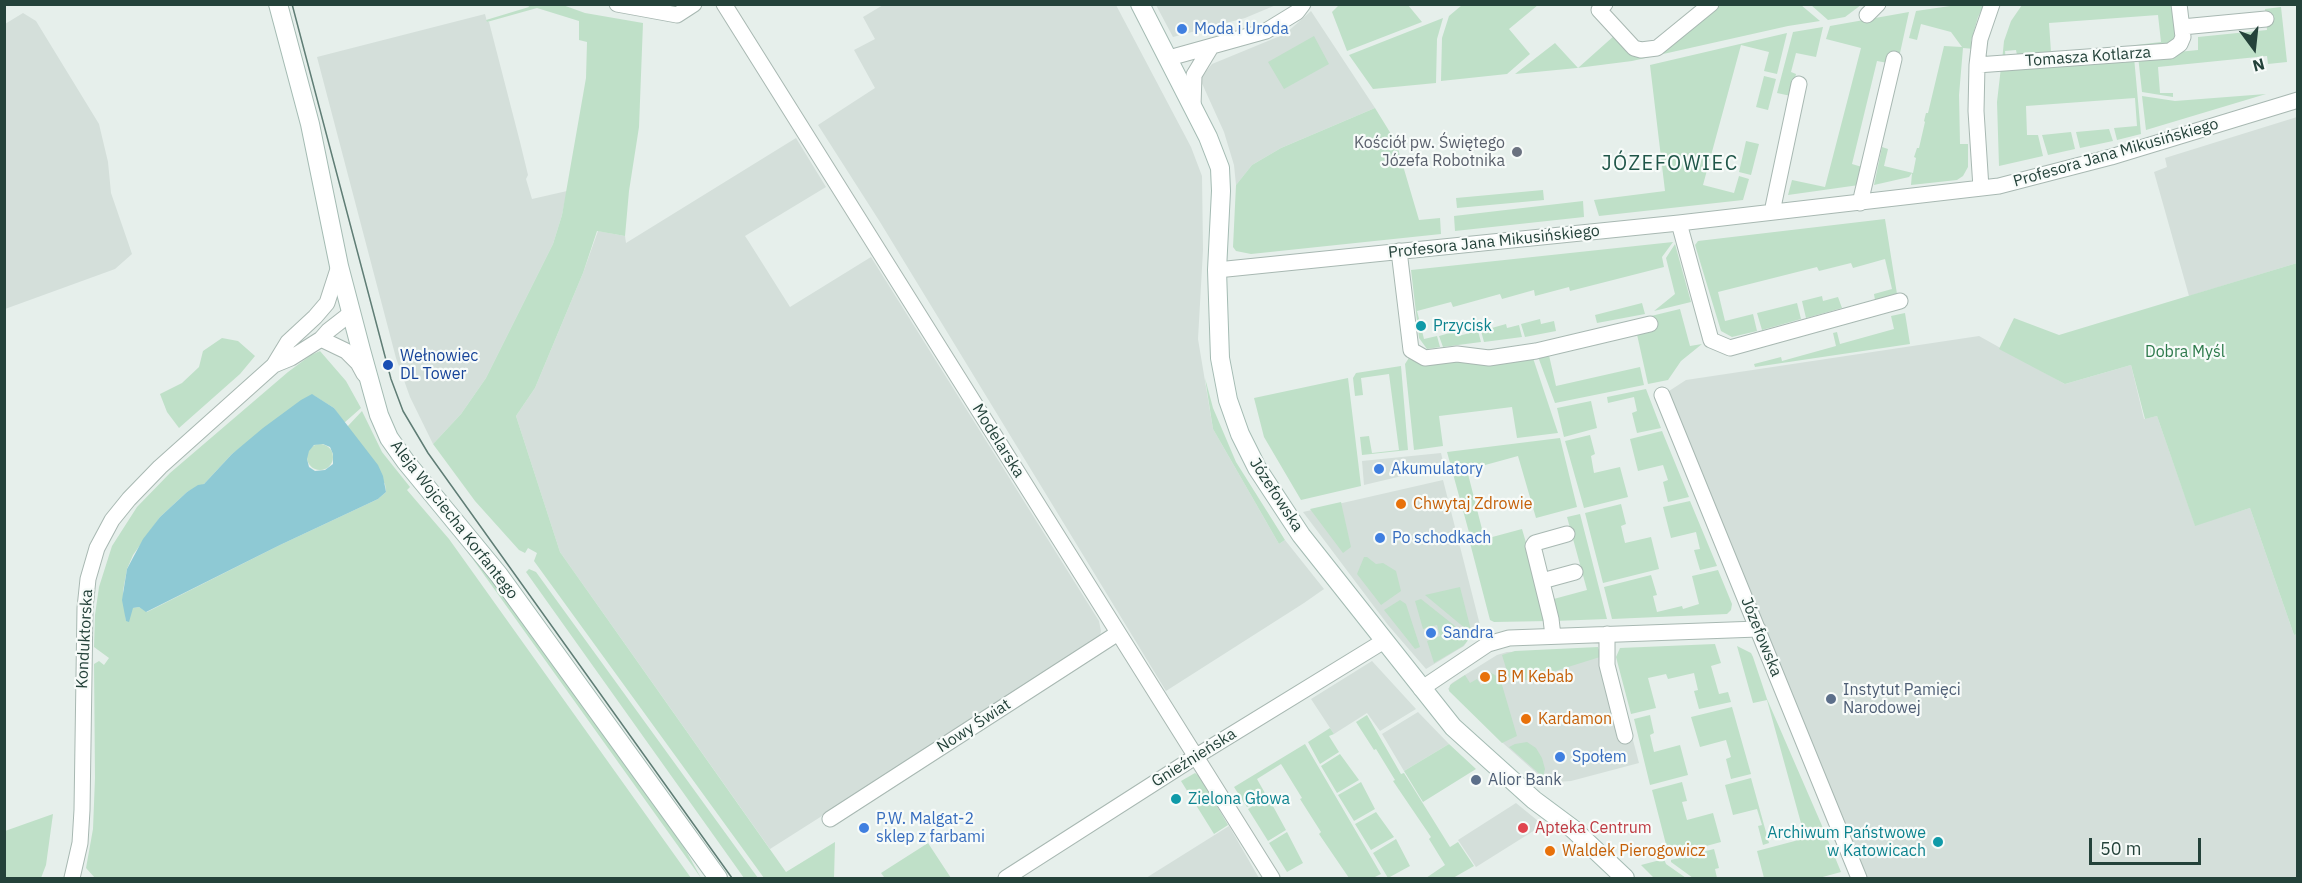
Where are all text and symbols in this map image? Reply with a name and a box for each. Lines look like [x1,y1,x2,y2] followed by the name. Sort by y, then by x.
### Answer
[2224,18,2284,78] north arrow
[1194,19,1289,39] place label: Moda i Uroda
[1175,22,1189,36] marker: Moda i Uroda
[2024,43,2152,71] street label: Tomasza Kotlarza
[2250,54,2267,77] text: N
[2011,114,2221,192] street label: Profesora Jana Mikusińskiego
[1354,133,1505,171] place label: Kościół pw. Świętego Józefa Robotnika
[1510,145,1524,159] marker: Kościół pw. Świętego Józefa Robotnika
[1601,152,1739,176] district label: JÓZEFOWIEC
[1387,221,1601,263] street label: Profesora Jana Mikusińskiego
[1433,316,1492,336] place label: Przycisk
[1414,319,1428,333] marker: Przycisk
[2145,342,2225,362] park label: Dobra Myśl
[400,346,478,384] place label: Wełnowiec DL Tower
[381,358,395,372] marker: Wełnowiec DL Tower
[968,401,1028,481] street label: Modelarska
[386,437,522,603] street label: Aleja Wojciecha Korfantego
[1245,455,1307,535] street label: Józefowska
[1391,459,1483,479] place label: Akumulatory
[1372,462,1386,476] marker: Akumulatory
[1413,494,1532,514] place label: Chwytaj Zdrowie
[1394,497,1408,511] marker: Chwytaj Zdrowie
[1392,528,1491,548] place label: Po schodkach
[1373,531,1387,545] marker: Po schodkach
[73,589,97,689] street label: Konduktorska
[1736,594,1786,680] street label: Józefowska
[1443,623,1494,643] place label: Sandra
[1424,626,1438,640] marker: Sandra
[1497,667,1574,687] place label: B M Kebab
[1478,670,1492,684] marker: B M Kebab
[1843,680,1961,718] place label: Instytut Pamięci Narodowej
[1824,692,1838,706] marker: Instytut Pamięci Narodowej
[934,695,1014,757] street label: Nowy Świat
[1538,709,1612,729] place label: Kardamon
[1519,712,1533,726] marker: Kardamon
[1148,724,1240,792] street label: Gnieźnieńska
[1572,747,1627,767] place label: Społem
[1553,750,1567,764] marker: Społem
[1488,770,1562,790] place label: Alior Bank
[1469,773,1483,787] marker: Alior Bank
[1188,789,1290,809] place label: Zielona Głowa
[1169,792,1183,806] marker: Zielona Głowa
[876,809,985,847] place label: P.W. Malgat-2 sklep z farbami
[1535,818,1652,838] place label: Apteka Centrum
[857,821,871,835] marker: P.W. Malgat-2 sklep z farbami
[1516,821,1530,835] marker: Apteka Centrum
[1767,823,1926,861] place label: Archiwum Państwowe w Katowicach
[2092,826,2204,864] scale bar
[1931,835,1945,849] marker: Archiwum Państwowe w Katowicach
[2100,837,2142,860] text: 50 m
[1562,841,1705,861] place label: Waldek Pierogowicz
[1543,844,1557,858] marker: Waldek Pierogowicz

